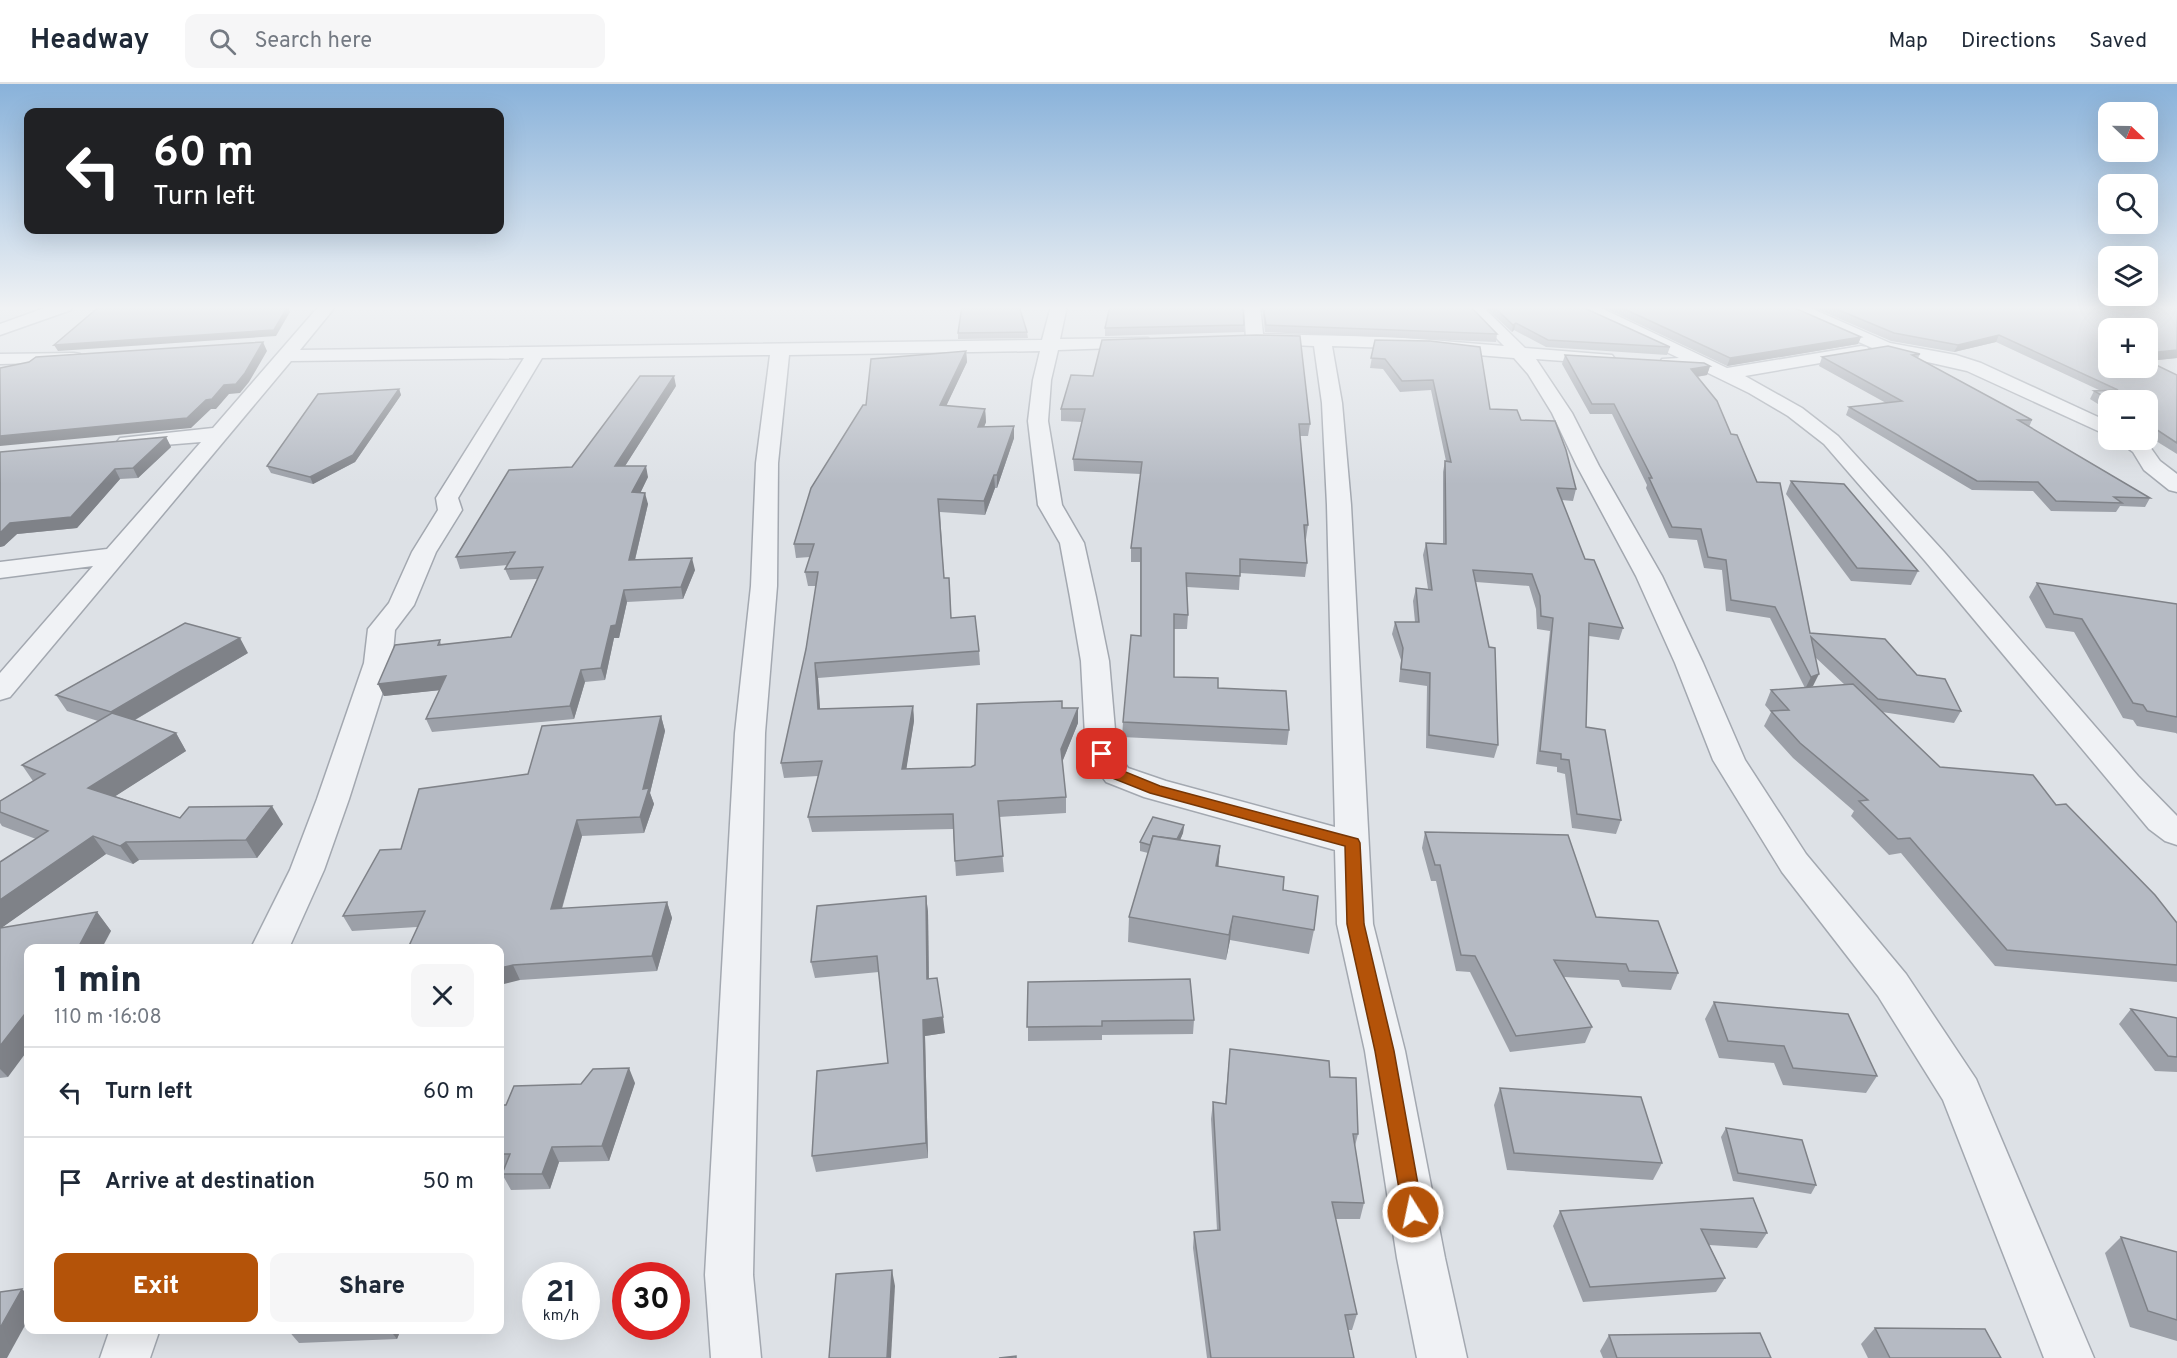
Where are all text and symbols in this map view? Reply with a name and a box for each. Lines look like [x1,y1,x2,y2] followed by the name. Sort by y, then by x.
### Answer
[185,14,605,68] search box
[30,23,149,59] text: Headway
[206,25,239,58] icon: search
[254,28,372,55] text: Search here
[1888,28,1928,55] text: Map
[1961,28,2056,55] text: Directions
[2089,28,2147,55] text: Saved
[2098,102,2158,162] north arrow
[2098,102,2158,450] map controls
[153,128,254,181] text: 60 m
[54,132,132,210] icon: left
[2098,174,2158,234] button: search
[153,180,255,214] text: Turn left
[2098,246,2158,306] button: layers
[2098,318,2158,378] button: +
[2098,390,2158,450] button: −
[1076,728,1127,779] pin
[1085,737,1118,770] icon: arrive
[54,959,142,1005] text: 1 min
[411,964,474,1027] button: close
[54,1005,162,1031] text: 110 m · 16:08
[54,1076,87,1109] icon: left
[105,1079,193,1106] text: Turn left
[423,1079,474,1106] text: 60 m
[54,1166,87,1199] icon: arrive
[105,1169,315,1196] text: Arrive at destination
[422,1169,474,1196] text: 50 m
[1381,1180,1445,1244] position arrow
[54,1253,258,1322] button: Exit
[270,1253,474,1322] button: Share
[612,1262,690,1340] speed limit sign: 30
[546,1275,576,1312] text: 21
[543,1307,579,1326] text: km/h

